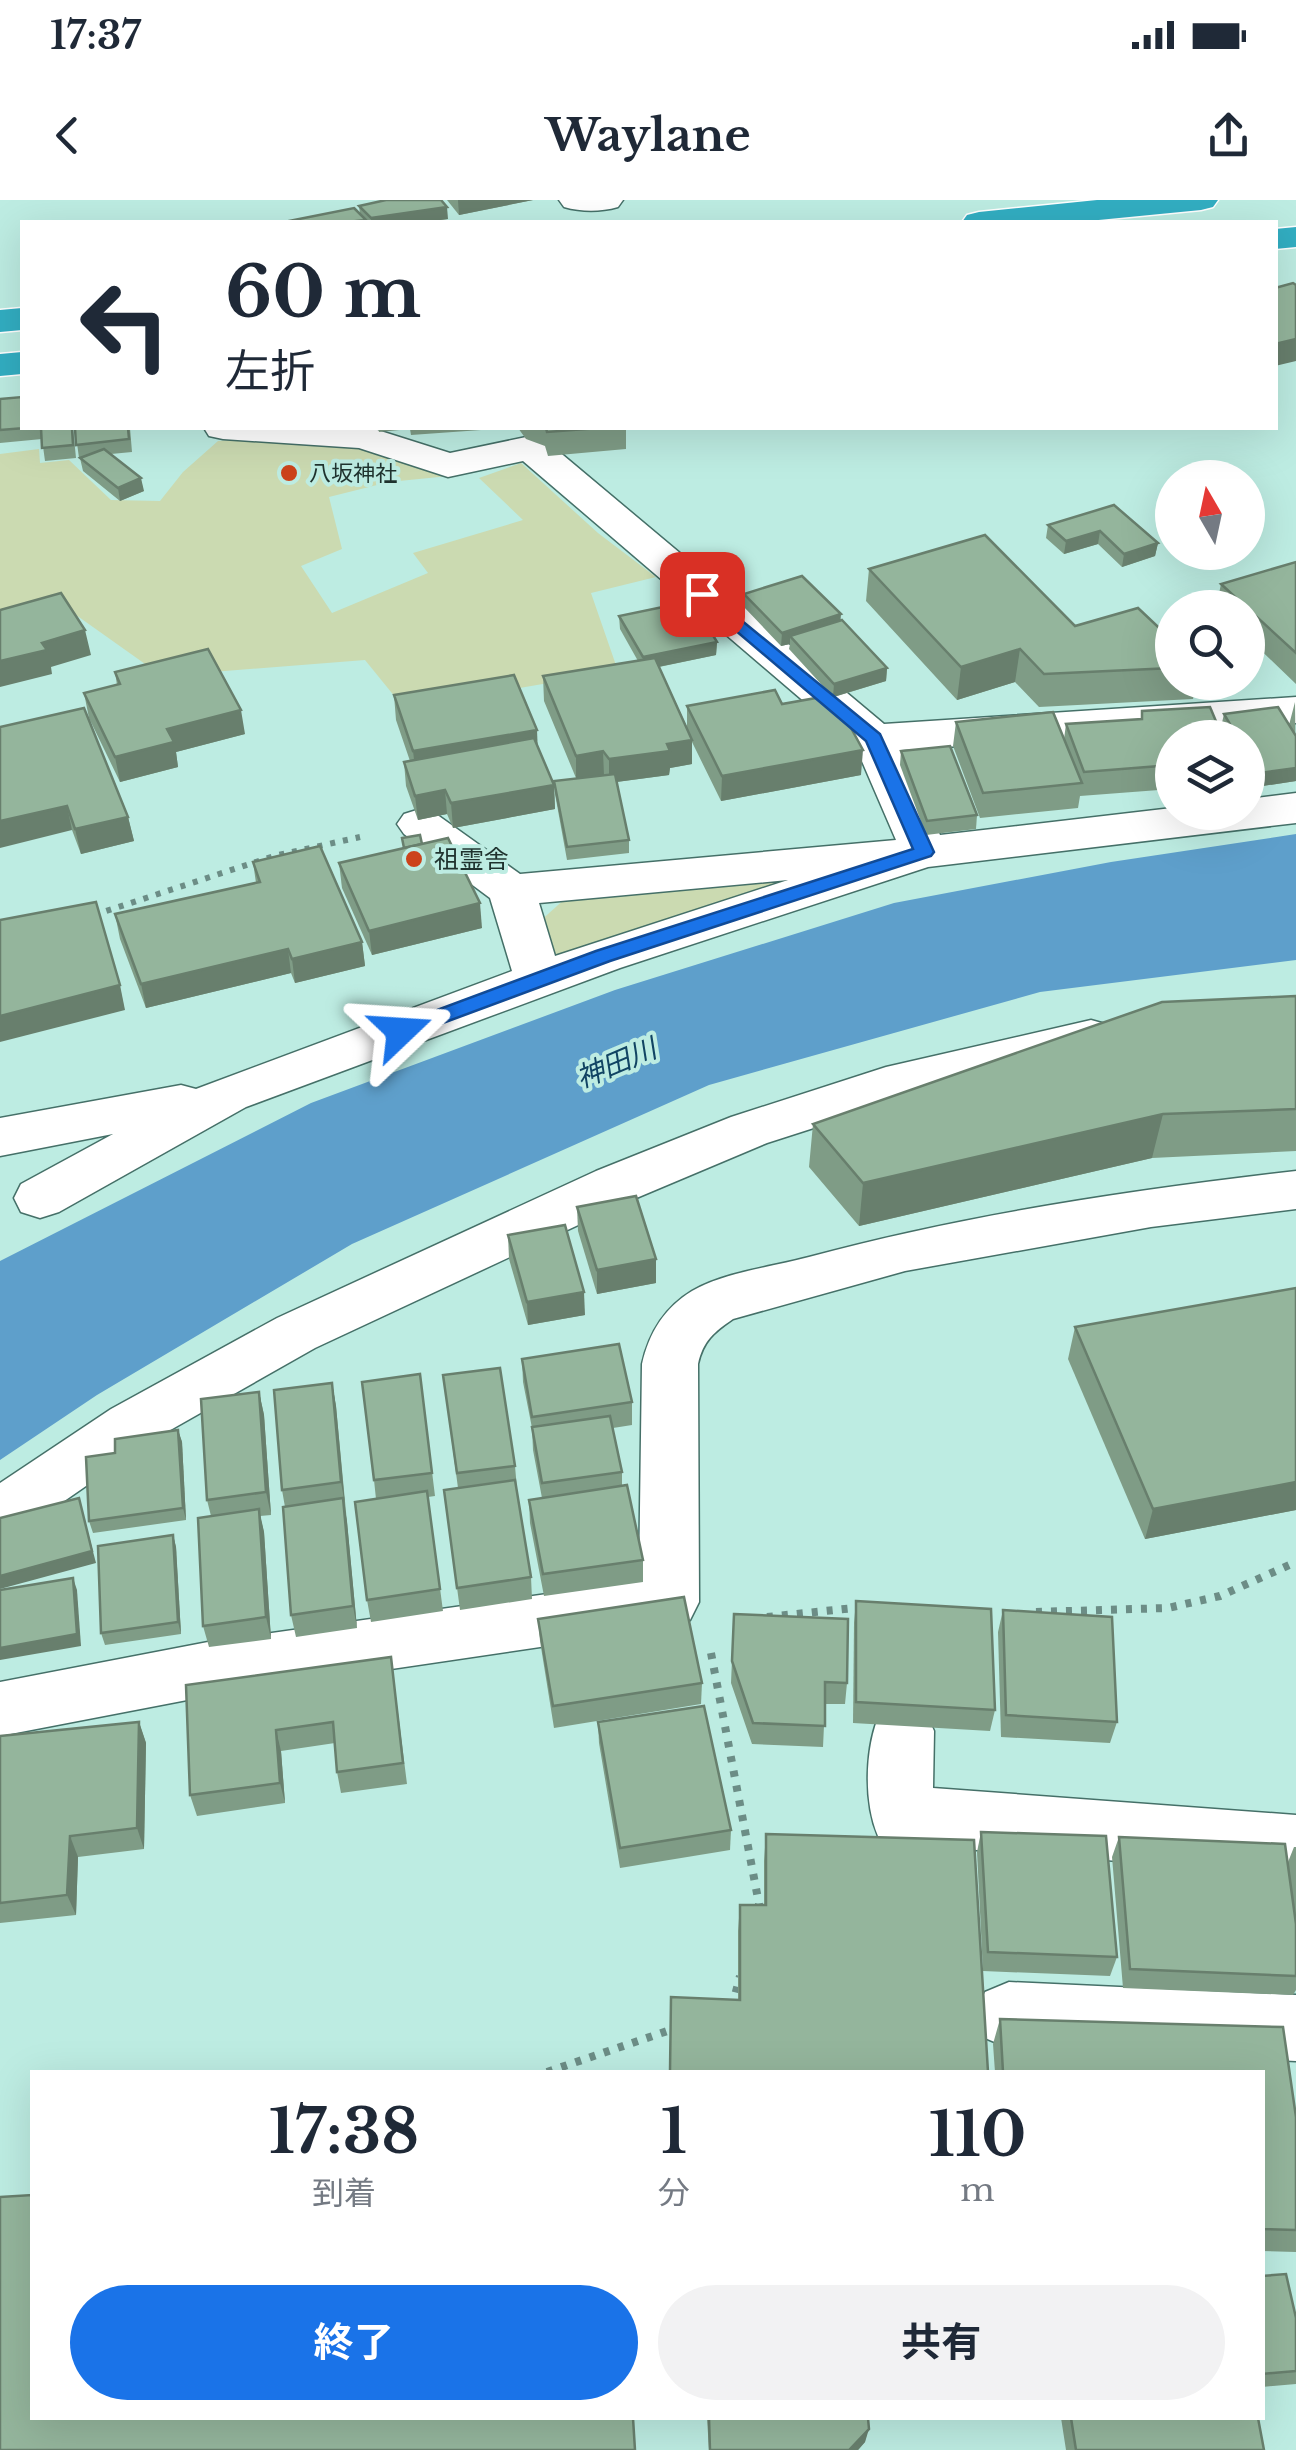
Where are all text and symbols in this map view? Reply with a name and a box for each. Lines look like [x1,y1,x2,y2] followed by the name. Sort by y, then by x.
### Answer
[50,12,141,59] text: 17:37
[545,107,751,163] text: Waylane
[40,108,95,163] icon: back
[1201,108,1256,163] icon: share
[225,249,421,336] text: 60 m
[60,260,190,390] icon: left
[225,343,315,399] text: 左折
[309,460,397,487] place label: 八坂神社
[1155,460,1265,570] north arrow
[1155,460,1265,830] map controls
[278,462,300,484] marker: 八坂神社
[660,552,745,637] pin
[675,567,730,622] icon: arrive
[1155,590,1265,700] button: search
[1155,720,1265,830] button: layers
[434,844,509,875] place label: 祖霊舎
[403,848,425,870] marker: 祖霊舎
[349,979,453,1083] position arrow
[571,1030,664,1096] water label: 神田川
[269,2095,419,2169] text: 17:38
[661,2095,687,2169] text: 1
[929,2098,1026,2172] text: 110
[960,2170,995,2210] text: m
[312,2173,376,2213] text: 到着
[658,2173,690,2213] text: 分
[70,2285,638,2400] button: 終了
[658,2285,1225,2400] button: 共有

